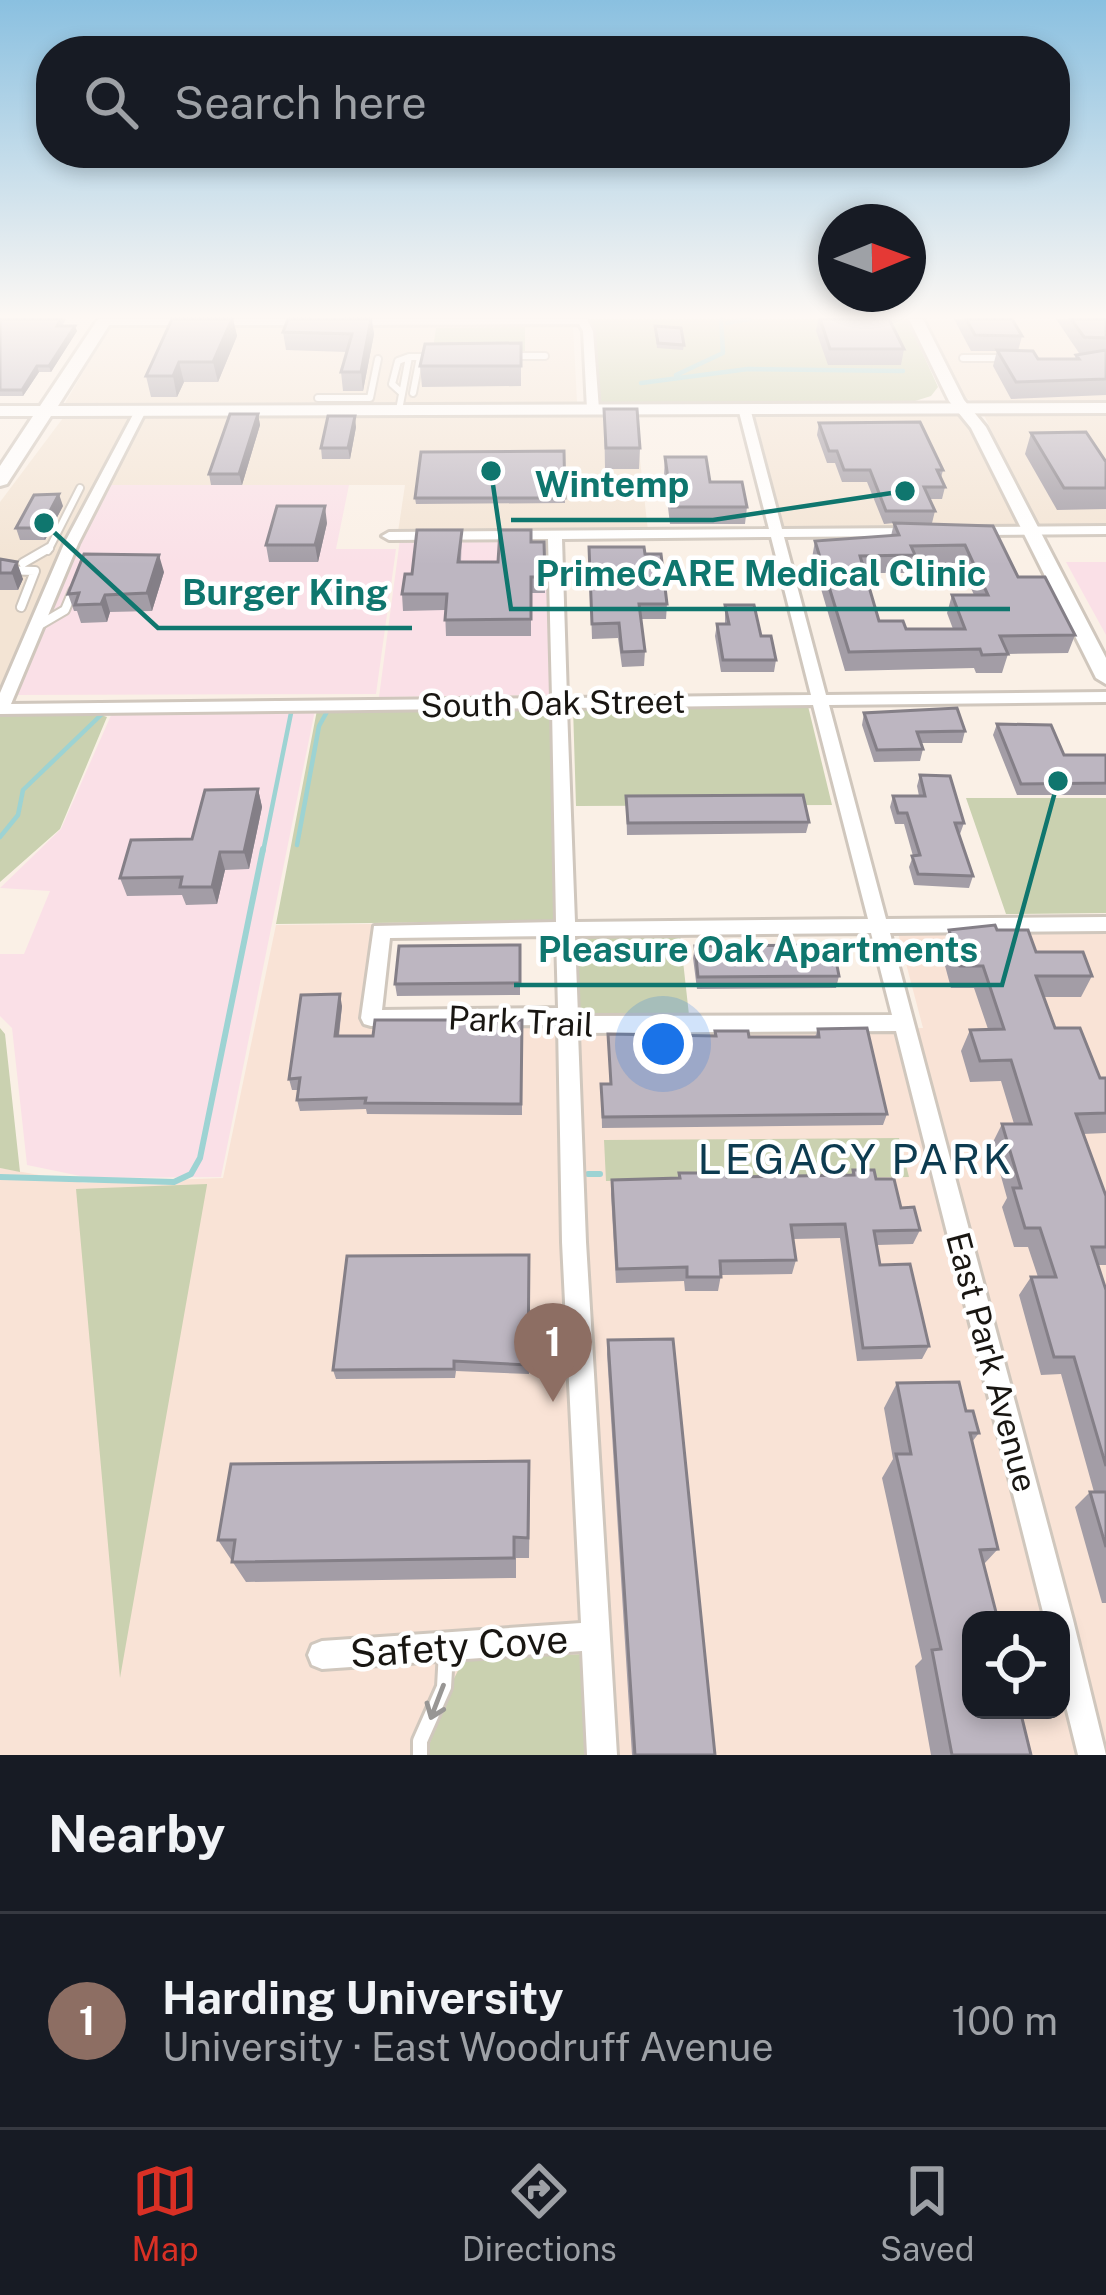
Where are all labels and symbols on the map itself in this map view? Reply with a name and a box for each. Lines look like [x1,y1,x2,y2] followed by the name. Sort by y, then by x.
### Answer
[818,204,926,312] north arrow
[511,448,713,520] callout: Wintemp
[535,463,689,505] text: Wintemp
[511,537,1010,609] callout: PrimeCARE Medical Clinic
[536,552,987,594] text: PrimeCARE Medical Clinic
[158,556,412,628] callout: Burger King
[182,571,388,613] text: Burger King
[420,682,686,724] street label: South Oak Street
[514,913,1002,985] callout: Pleasure Oak Apartments
[538,928,978,970] text: Pleasure Oak Apartments
[447,998,595,1044] street label: Park Trail
[633,1014,693,1074] your location
[698,1134,1014,1183] district label: LEGACY PARK
[939,1228,1045,1496] street label: East Park Avenue
[514,1303,592,1402] pin: 1
[348,1615,570,1677] street label: Safety Cove
[424,1682,446,1719] one-way arrow

